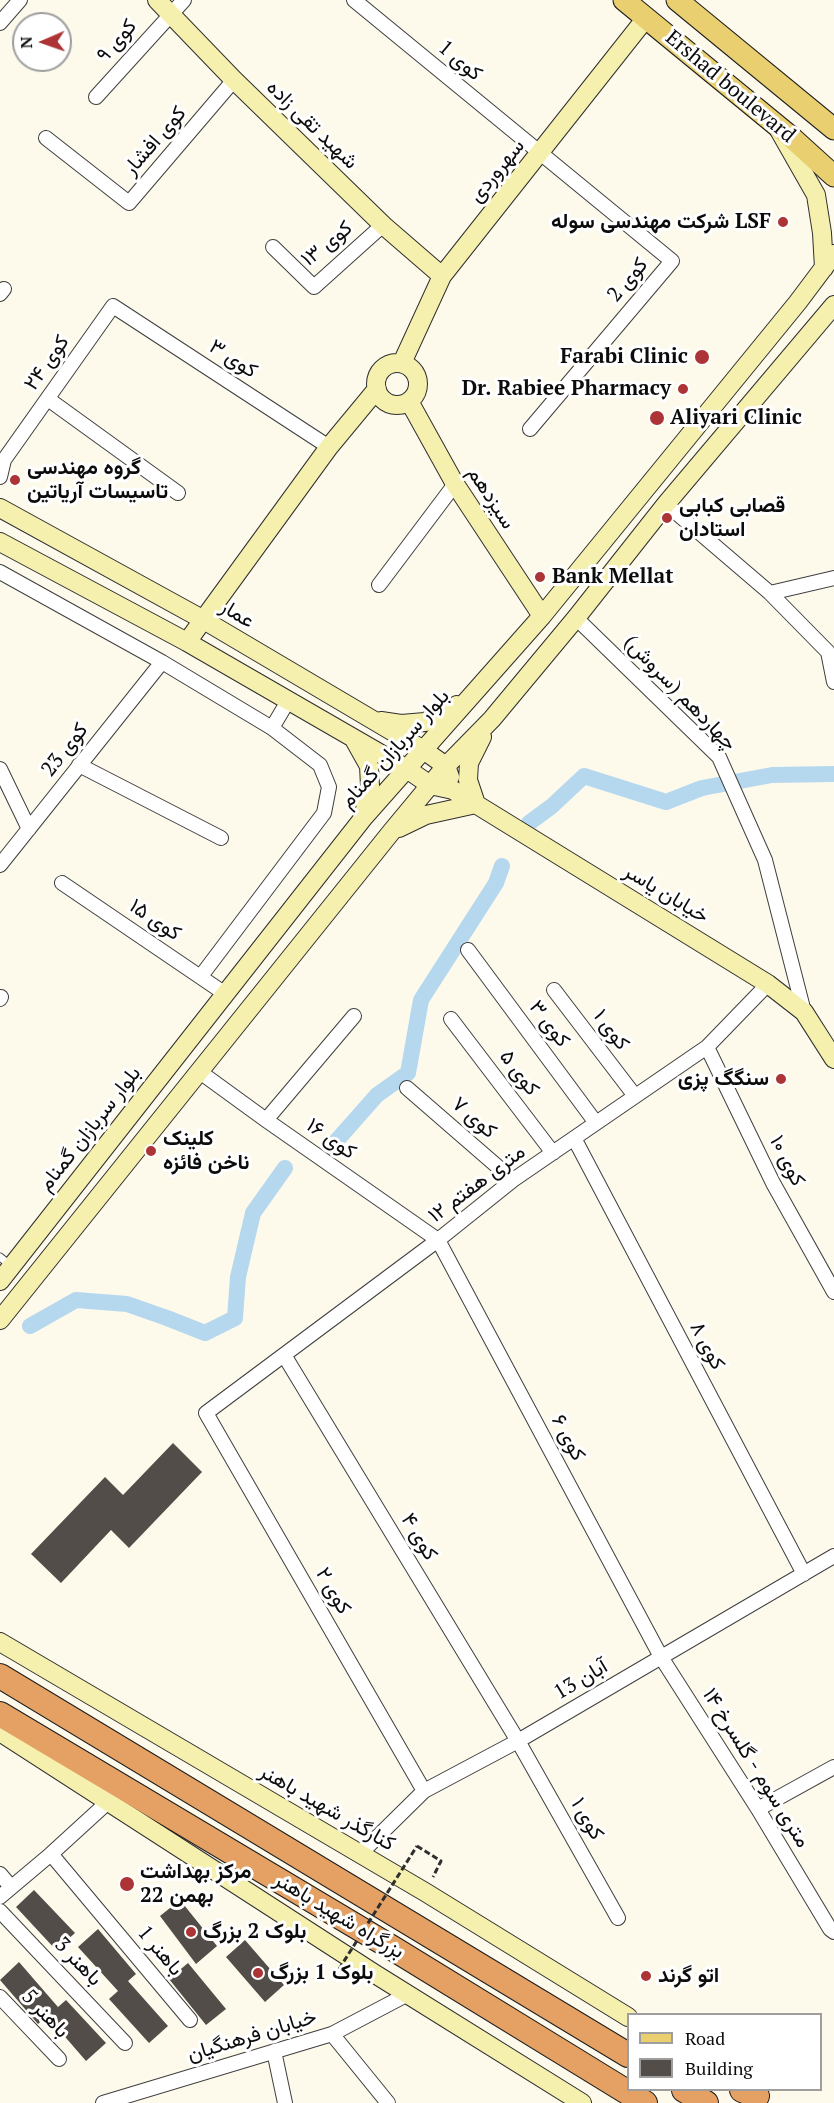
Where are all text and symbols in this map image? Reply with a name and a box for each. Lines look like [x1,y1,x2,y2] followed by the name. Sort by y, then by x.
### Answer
[12,12,72,72] north arrow
[92,14,142,68] street label: کوی ۹
[660,25,800,149] street label: Ershad boulevard
[433,35,487,87] street label: کوی 1
[15,36,37,49] text: N
[261,75,363,175] street label: شهید تقی زاده
[118,101,192,181] street label: کوی افشار
[464,134,530,208] street label: سهروردی
[551,209,771,235] place label: شرکت مهندسی سوله LSF
[776,215,790,229] marker: شرکت مهندسی سوله LSF
[296,216,358,272] street label: کوی ۱۳
[602,253,654,307] street label: کوی 2
[19,331,75,395] street label: کوی ۲۴
[204,334,262,384] street label: کوی ۳
[560,344,688,370] place label: Farabi Clinic
[693,348,711,366] marker: Farabi Clinic
[462,376,671,402] place label: Dr. Rabiee Pharmacy
[676,382,690,396] marker: Dr. Rabiee Pharmacy
[670,405,802,431] place label: Aliyari Clinic
[648,409,666,427] marker: Aliyari Clinic
[27,455,168,505] place label: گروه مهندسی تاسیسات آریاتین
[462,462,520,534] street label: سیزدهم
[8,473,22,487] marker: گروه مهندسی تاسیسات آریاتین
[679,493,785,543] place label: قصابی کبابی استادان
[660,511,674,525] marker: قصابی کبابی استادان
[552,564,674,590] place label: Bank Mellat
[533,570,547,584] marker: Bank Mellat
[215,594,259,634] street label: عمار
[618,630,742,756] street label: چهاردهم (سروش)
[335,684,455,814] street label: بلوار سربازان گمنام
[36,718,94,782] street label: کوی 23
[619,859,713,929] street label: خیابان یاسر
[124,894,186,946] street label: کوی ۱۵
[523,995,575,1053] street label: کوی ۳
[588,1005,634,1055] street label: کوی ۱
[494,1045,544,1101] street label: کوی ۵
[33,1062,147,1196] street label: بلوار سربازان گمنام
[678,1066,769,1092] place label: سنگگ پزی
[774,1072,788,1086] marker: سنگگ پزی
[447,1092,501,1144] street label: کوی ۷
[301,1113,361,1165] street label: کوی ۱۶
[163,1126,249,1176] place label: کلینک ناخن فائزه
[764,1131,810,1191] street label: کوی ۱۰
[424,1139,530,1229] street label: ۱۲ متری هفتم
[144,1144,158,1158] marker: کلینک ناخن فائزه
[684,1318,730,1374] street label: کوی ۸
[545,1411,591,1465] street label: کوی ۶
[395,1509,443,1565] street label: کوی ۴
[310,1563,356,1619] street label: کوی ۲
[550,1654,612,1706] street label: 13 آبان
[697,1684,815,1852] street label: ۱۴ متری سوم - گلسرخ
[255,1759,399,1857] street label: کنارگذر شهید باهنر
[565,1793,609,1845] street label: کوی ۱
[140,1859,251,1909] place label: مرکز بهداشت 22 بهمن
[269,1867,409,1965] street label: بزرگراه شهید باهنر
[118,1875,136,1893] marker: مرکز بهداشت 22 بهمن
[203,1919,306,1945] place label: بلوک 2 بزرگ
[132,1921,188,1981] street label: باهنر 1
[184,1925,198,1939] marker: بلوک 2 بزرگ
[49,1932,107,1992] street label: باهنر 3
[270,1960,373,1986] place label: بلوک 1 بزرگ
[658,1963,719,1989] place label: اتو گرند
[251,1966,265,1980] marker: بلوک 1 بزرگ
[639,1969,653,1983] marker: اتو گرند
[16,1984,74,2044] street label: باهنر 5
[184,2004,320,2068] street label: خیابان فرهنگیان
[627,2013,822,2091] legend
[685,2026,725,2050] text: Road
[685,2056,753,2080] text: Building

